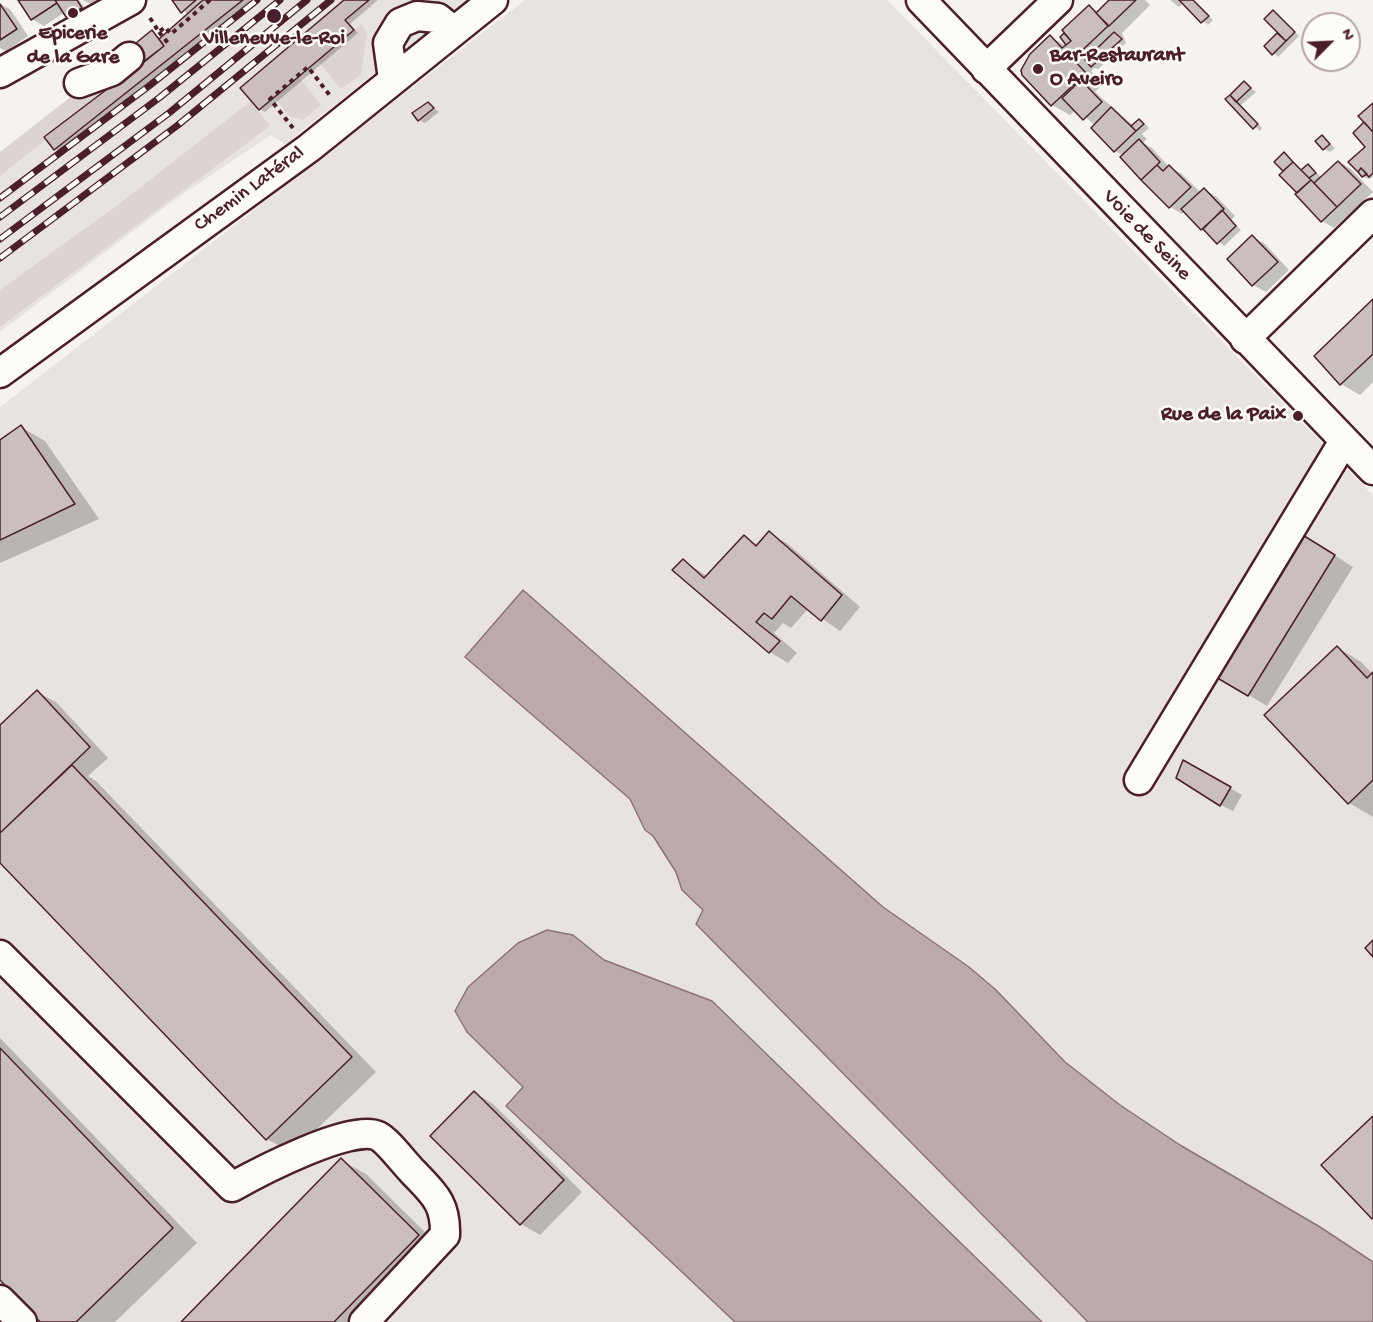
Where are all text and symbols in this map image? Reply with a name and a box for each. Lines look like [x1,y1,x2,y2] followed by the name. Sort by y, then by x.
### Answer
[66,6,80,20] marker: Epicerie de la Gare
[265,7,283,25] marker: Villeneuve-le-Roi
[1301,12,1361,72] north arrow
[27,22,119,72] place label: Epicerie de la Gare
[203,27,345,53] place label: Villeneuve-le-Roi
[1335,27,1357,44] text: N
[1050,44,1184,94] place label: Bar-Restaurant O Aveiro
[1031,62,1045,76] marker: Bar-Restaurant O Aveiro
[190,141,310,239] street label: Chemin Latéral
[1096,185,1196,287] street label: Voie de Seine
[1161,403,1286,429] place label: Rue de la Paix
[1291,409,1305,423] marker: Rue de la Paix

